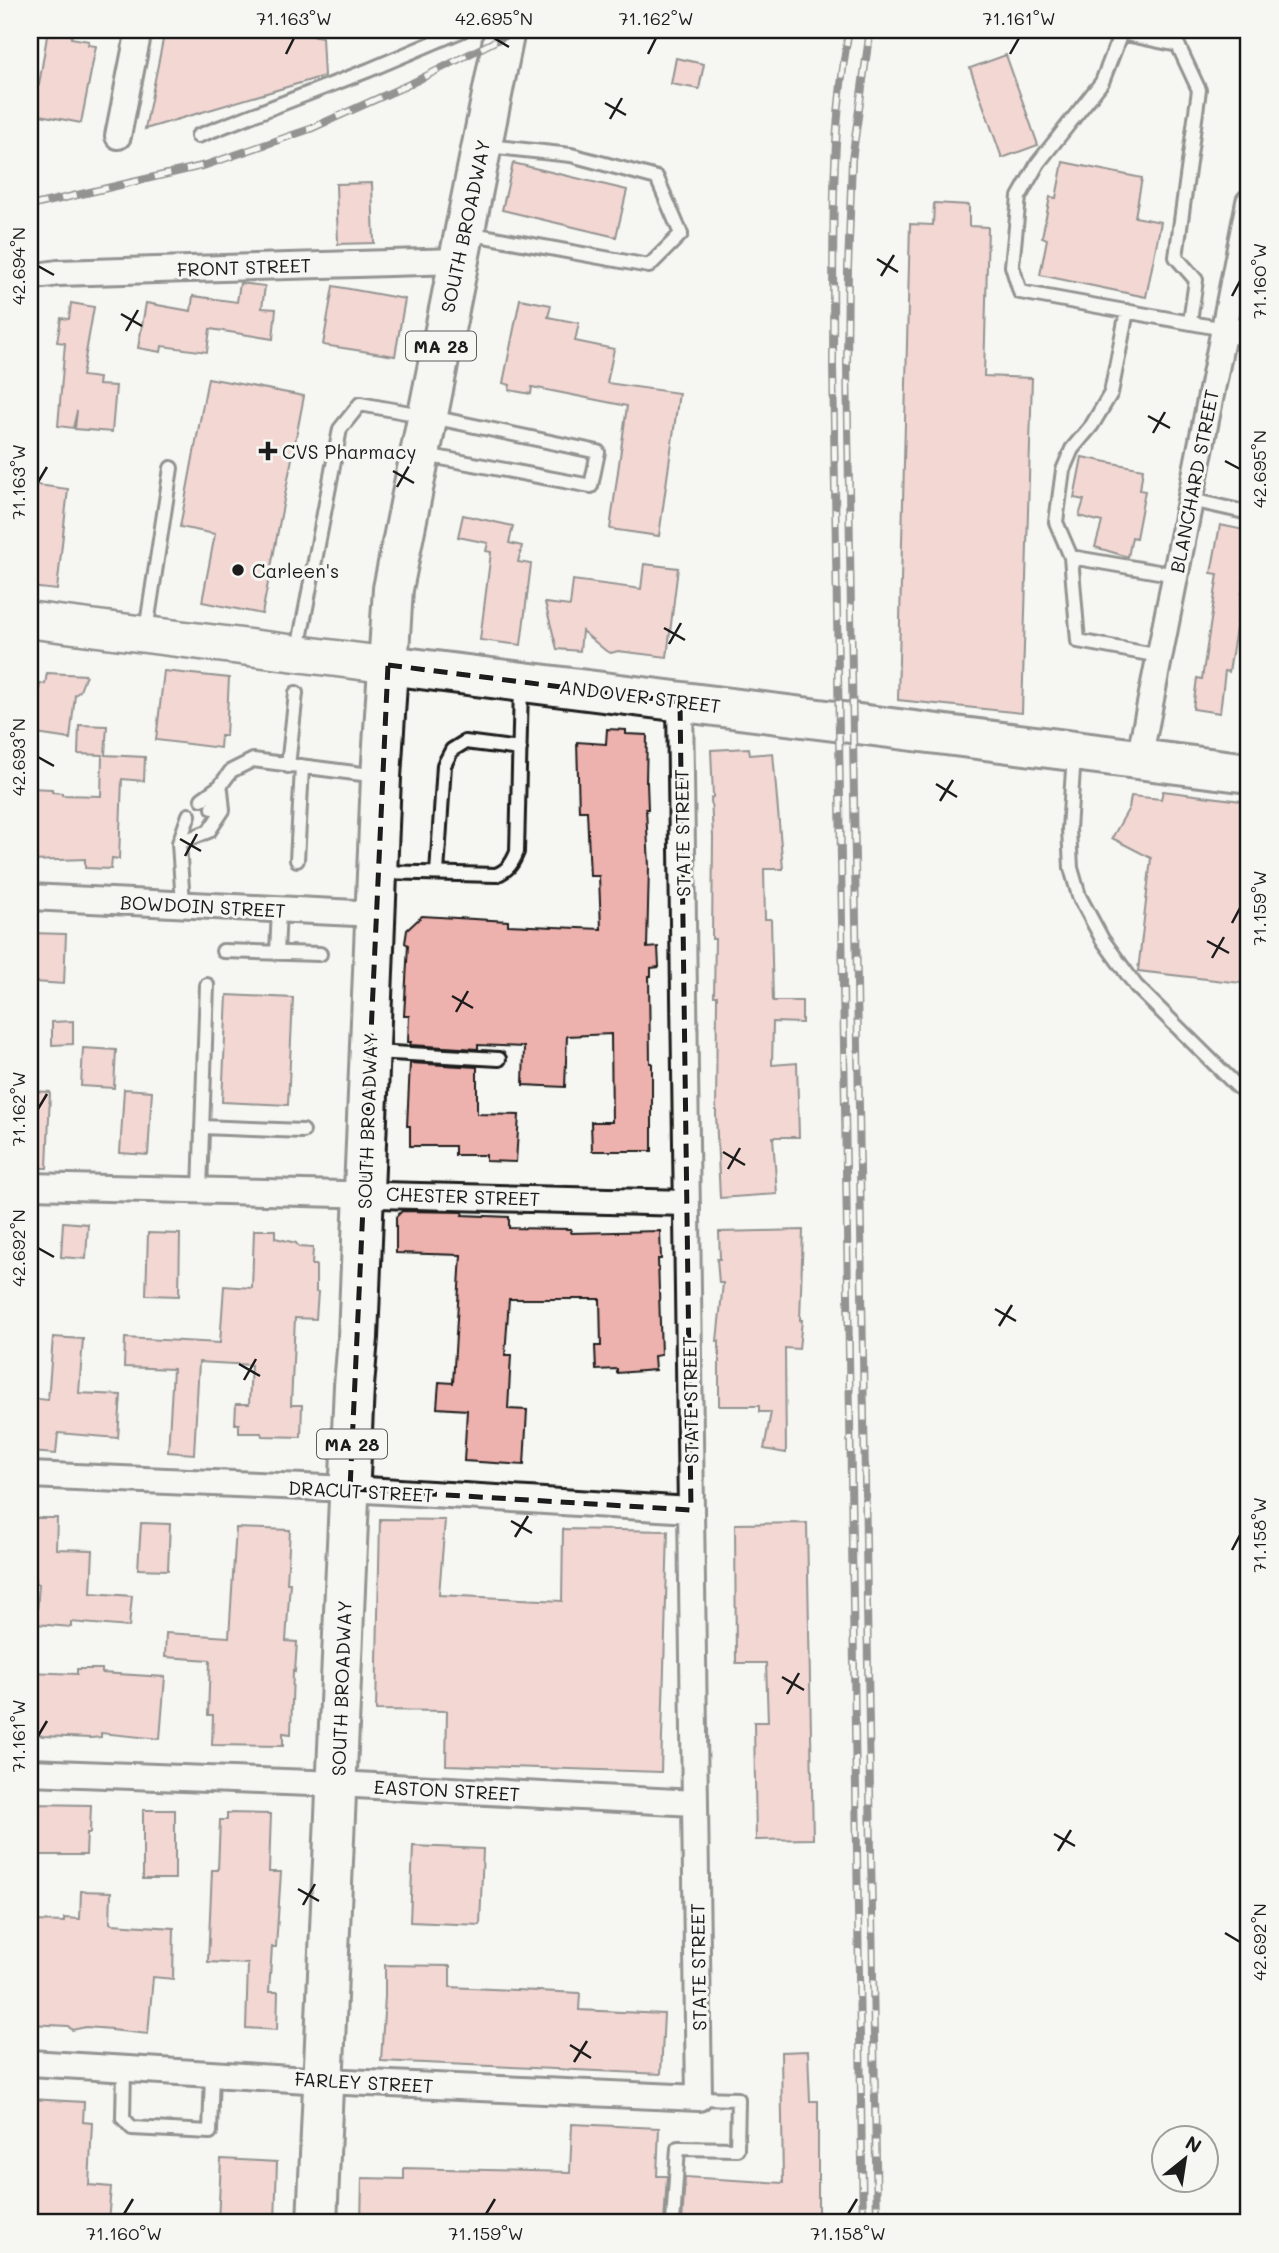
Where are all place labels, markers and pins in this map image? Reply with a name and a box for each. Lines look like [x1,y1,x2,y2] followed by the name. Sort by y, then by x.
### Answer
[282,439,416,464] place label: CVS Pharmacy
[260,443,276,459] marker: CVS Pharmacy
[252,558,339,583] place label: Carleen's
[230,562,246,578] marker: Carleen's

